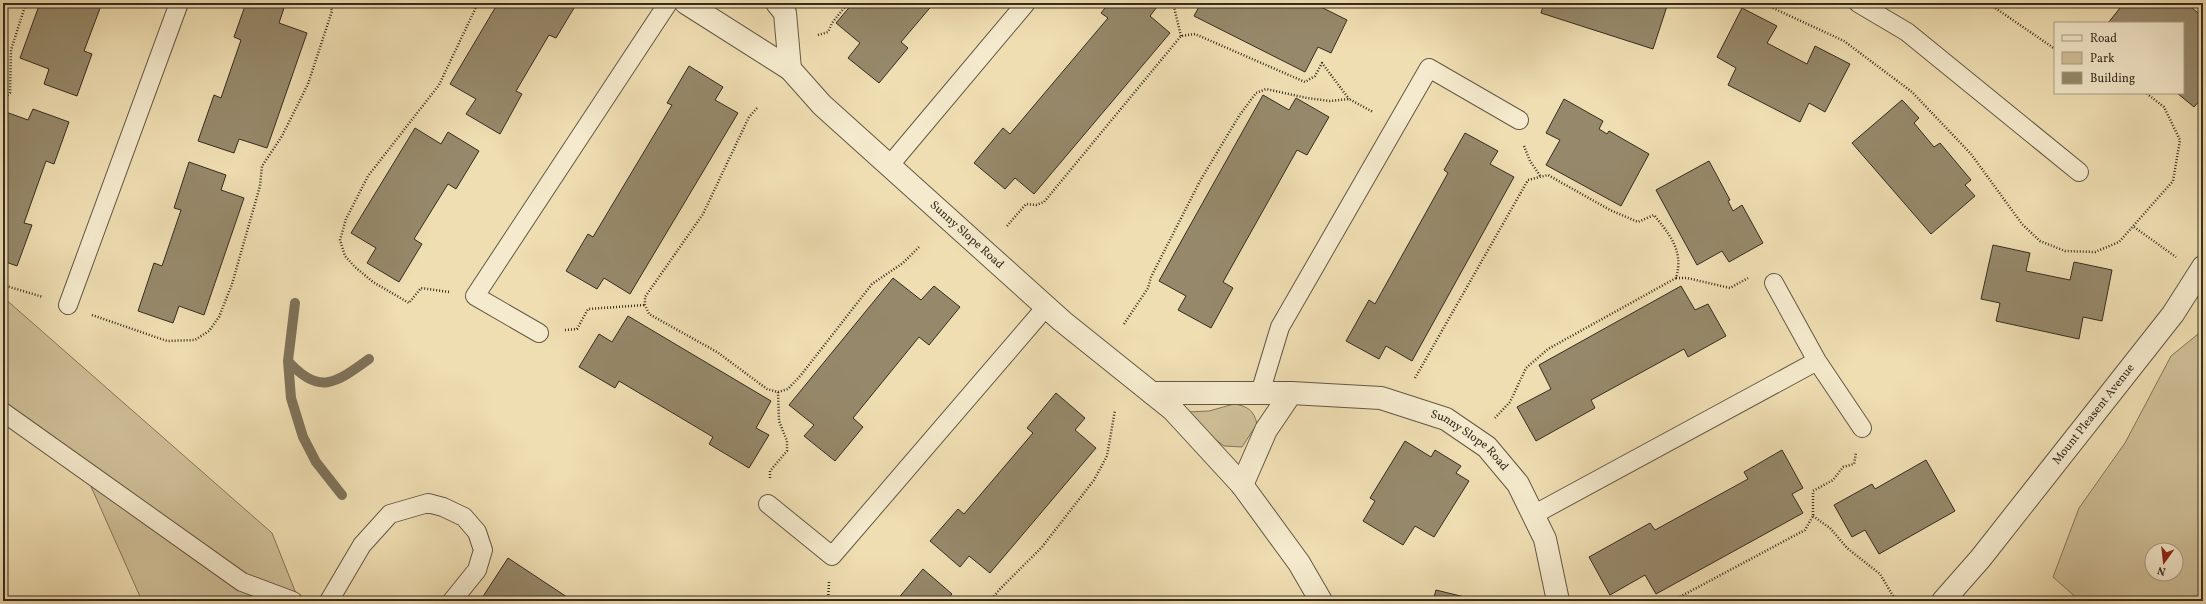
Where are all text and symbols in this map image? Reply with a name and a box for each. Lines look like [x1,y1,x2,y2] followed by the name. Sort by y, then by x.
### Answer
[2054,22,2184,94] legend
[2090,31,2117,47] text: Road
[2090,51,2115,67] text: Park
[2090,71,2135,87] text: Building
[926,198,1007,273] street label: Sunny Slope Road
[2049,361,2139,468] street label: Mount Pleasent Avenue
[1429,407,1512,475] street label: Sunny Slope Road
[2144,542,2184,582] north arrow
[2156,562,2168,578] text: N

